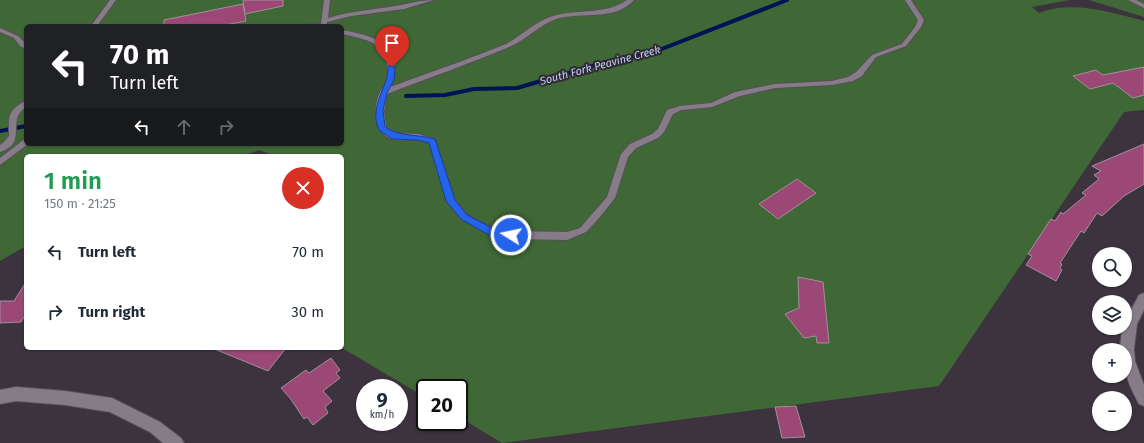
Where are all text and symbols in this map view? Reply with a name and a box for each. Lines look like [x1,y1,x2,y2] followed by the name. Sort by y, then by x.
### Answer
[375,26,409,67] pin
[381,32,403,54] icon: arrive
[110,38,169,71] text: 70 m
[44,40,96,92] icon: left
[537,43,662,88] water label: South Fork Peavine Creek
[110,72,179,94] text: Turn left
[131,116,153,138] icon: left
[173,116,195,138] icon: ahead
[215,116,237,138] icon: right
[44,167,102,195] text: 1 min
[282,167,324,209] button: close
[44,196,116,211] text: 150 m · 21:25
[490,214,532,256] position arrow
[44,241,66,263] icon: left
[78,243,136,261] text: Turn left
[292,243,324,261] text: 70 m
[1092,247,1132,431] map controls
[1092,247,1132,287] button: search
[1092,295,1132,335] button: layers
[44,301,66,323] icon: right
[78,303,145,321] text: Turn right
[291,303,324,321] text: 30 m
[1092,343,1132,383] button: +
[416,379,468,431] speed limit sign: 20
[376,388,388,412] text: 9
[1092,391,1132,431] button: −
[370,409,394,421] text: km/h

